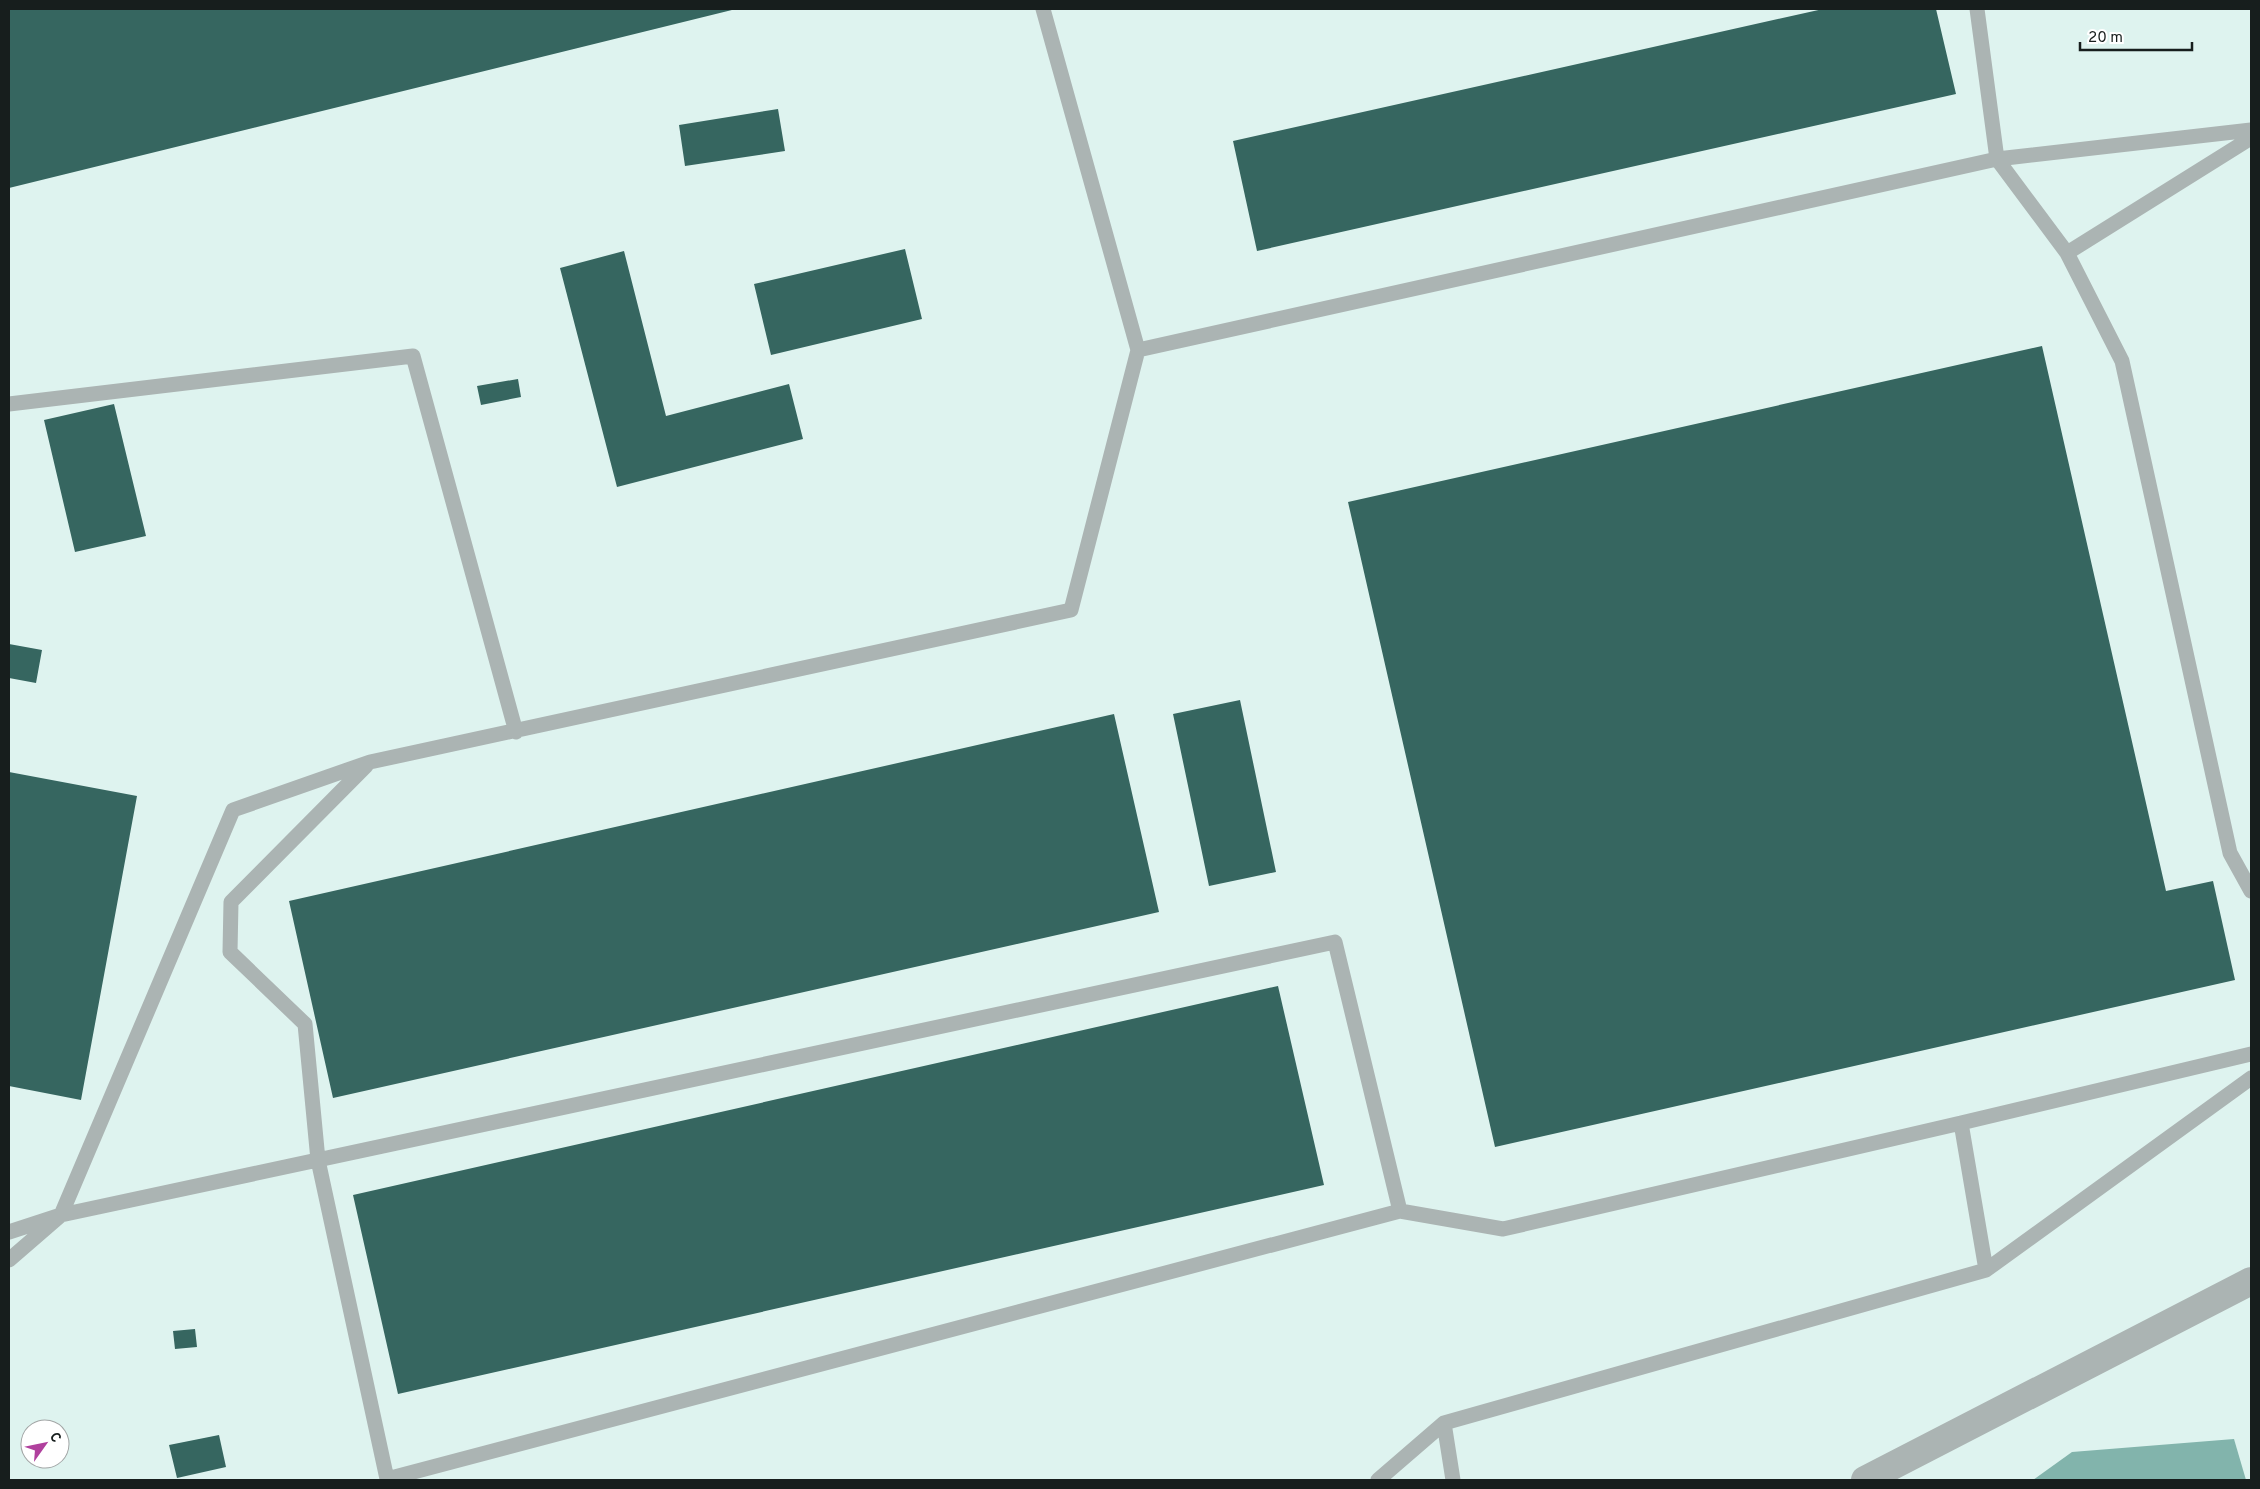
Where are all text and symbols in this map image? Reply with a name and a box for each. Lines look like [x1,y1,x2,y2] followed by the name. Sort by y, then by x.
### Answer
[2080,20,2192,52] scale bar
[2088,29,2123,48] text: 20 m
[20,1419,70,1469] north arrow
[45,1429,64,1446] text: С

